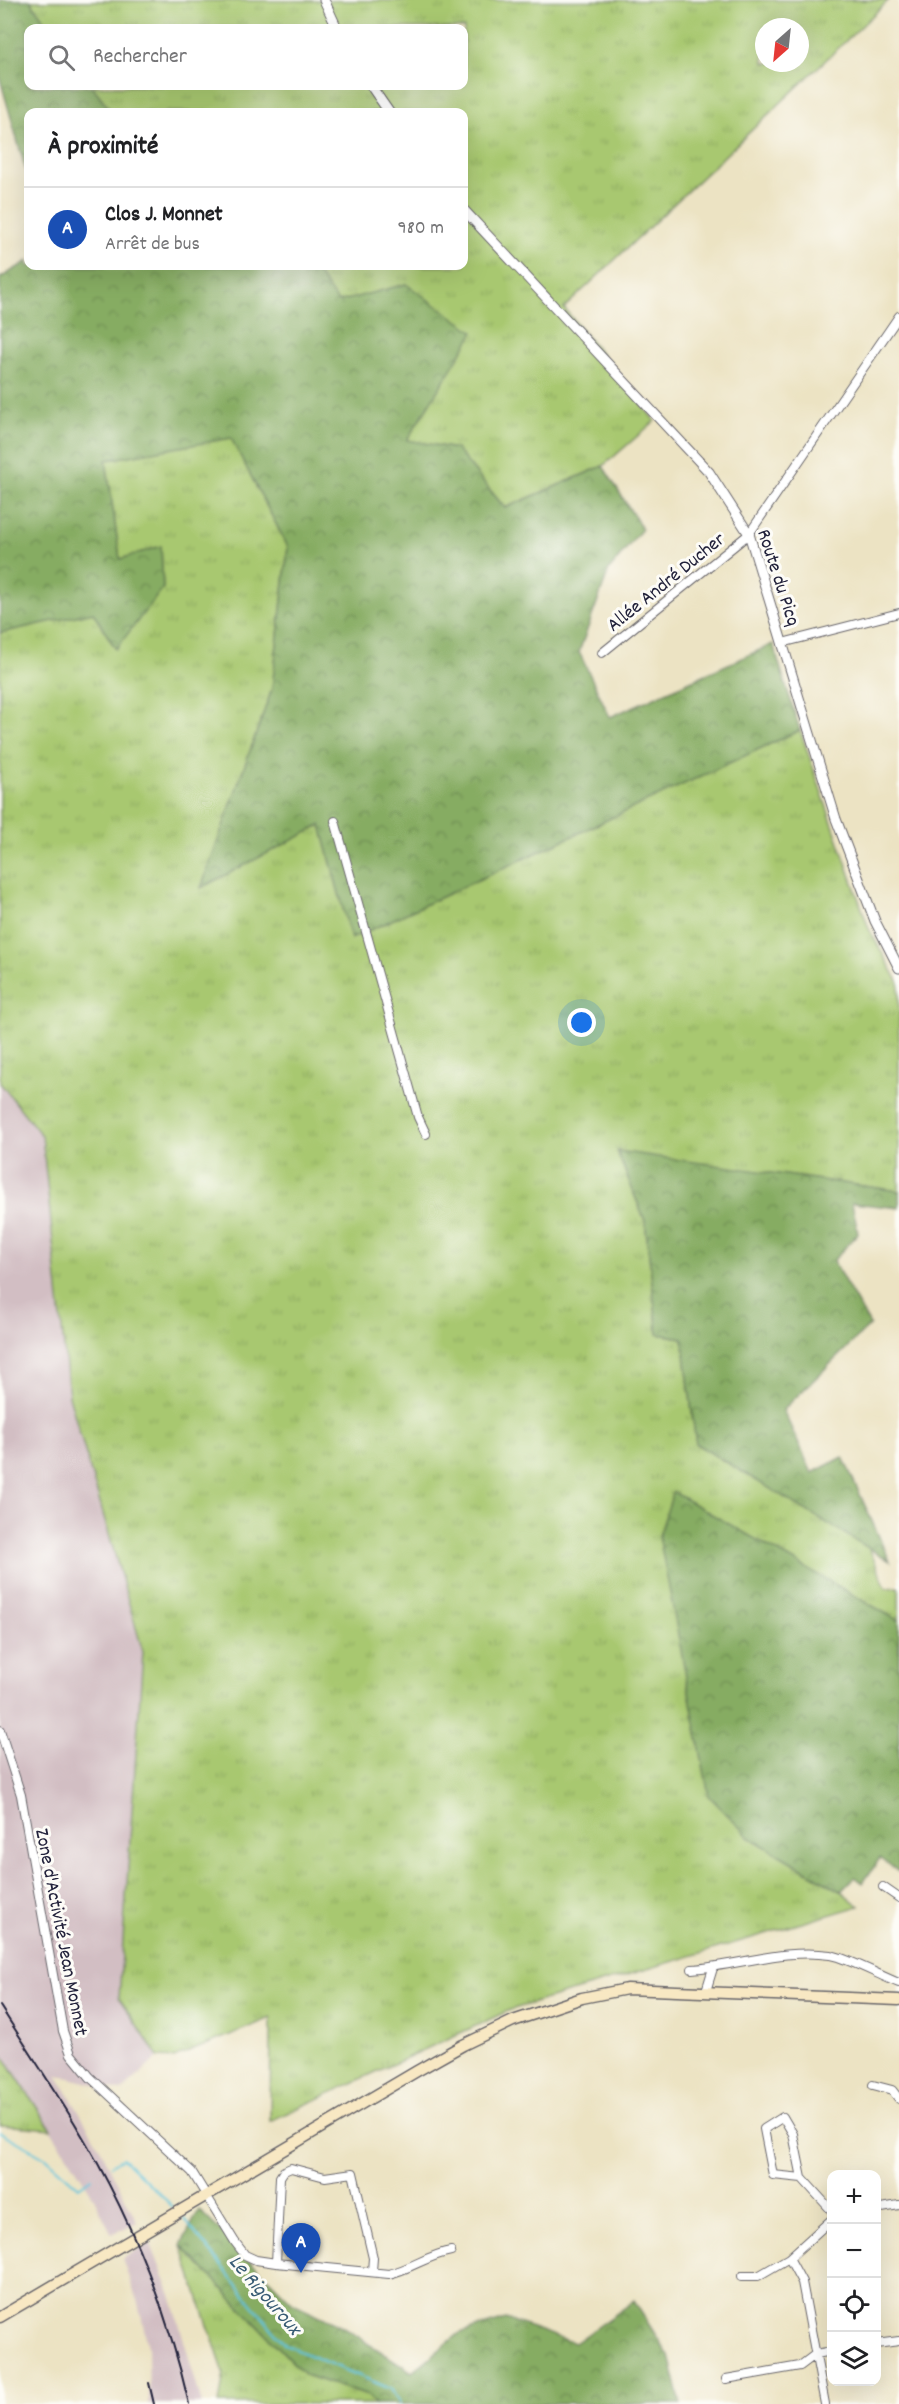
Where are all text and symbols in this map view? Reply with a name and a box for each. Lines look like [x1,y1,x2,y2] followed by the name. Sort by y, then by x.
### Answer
[755,18,809,72] north arrow
[24,24,468,90] search box
[45,41,78,74] icon: search
[93,42,187,73] text: Rechercher
[48,129,158,166] text: À proximité
[105,200,223,231] text: Clos J. Monnet
[62,215,73,243] text: A
[398,215,444,243] text: 980 m
[105,231,200,259] text: Arrêt de bus
[602,526,732,640] street label: Allée André Ducher
[748,526,806,630] street label: Route du Picq
[567,1008,596,1037] your location
[26,1826,94,2039] street label: Zone d'Activité Jean Monnet
[827,2170,881,2386] map controls
[827,2170,881,2224] button: +
[282,2224,320,2273] pin: A
[827,2224,881,2278] button: −
[220,2249,309,2345] water label: Le Rigouroux
[827,2278,881,2332] button: locate
[827,2332,881,2386] button: layers

